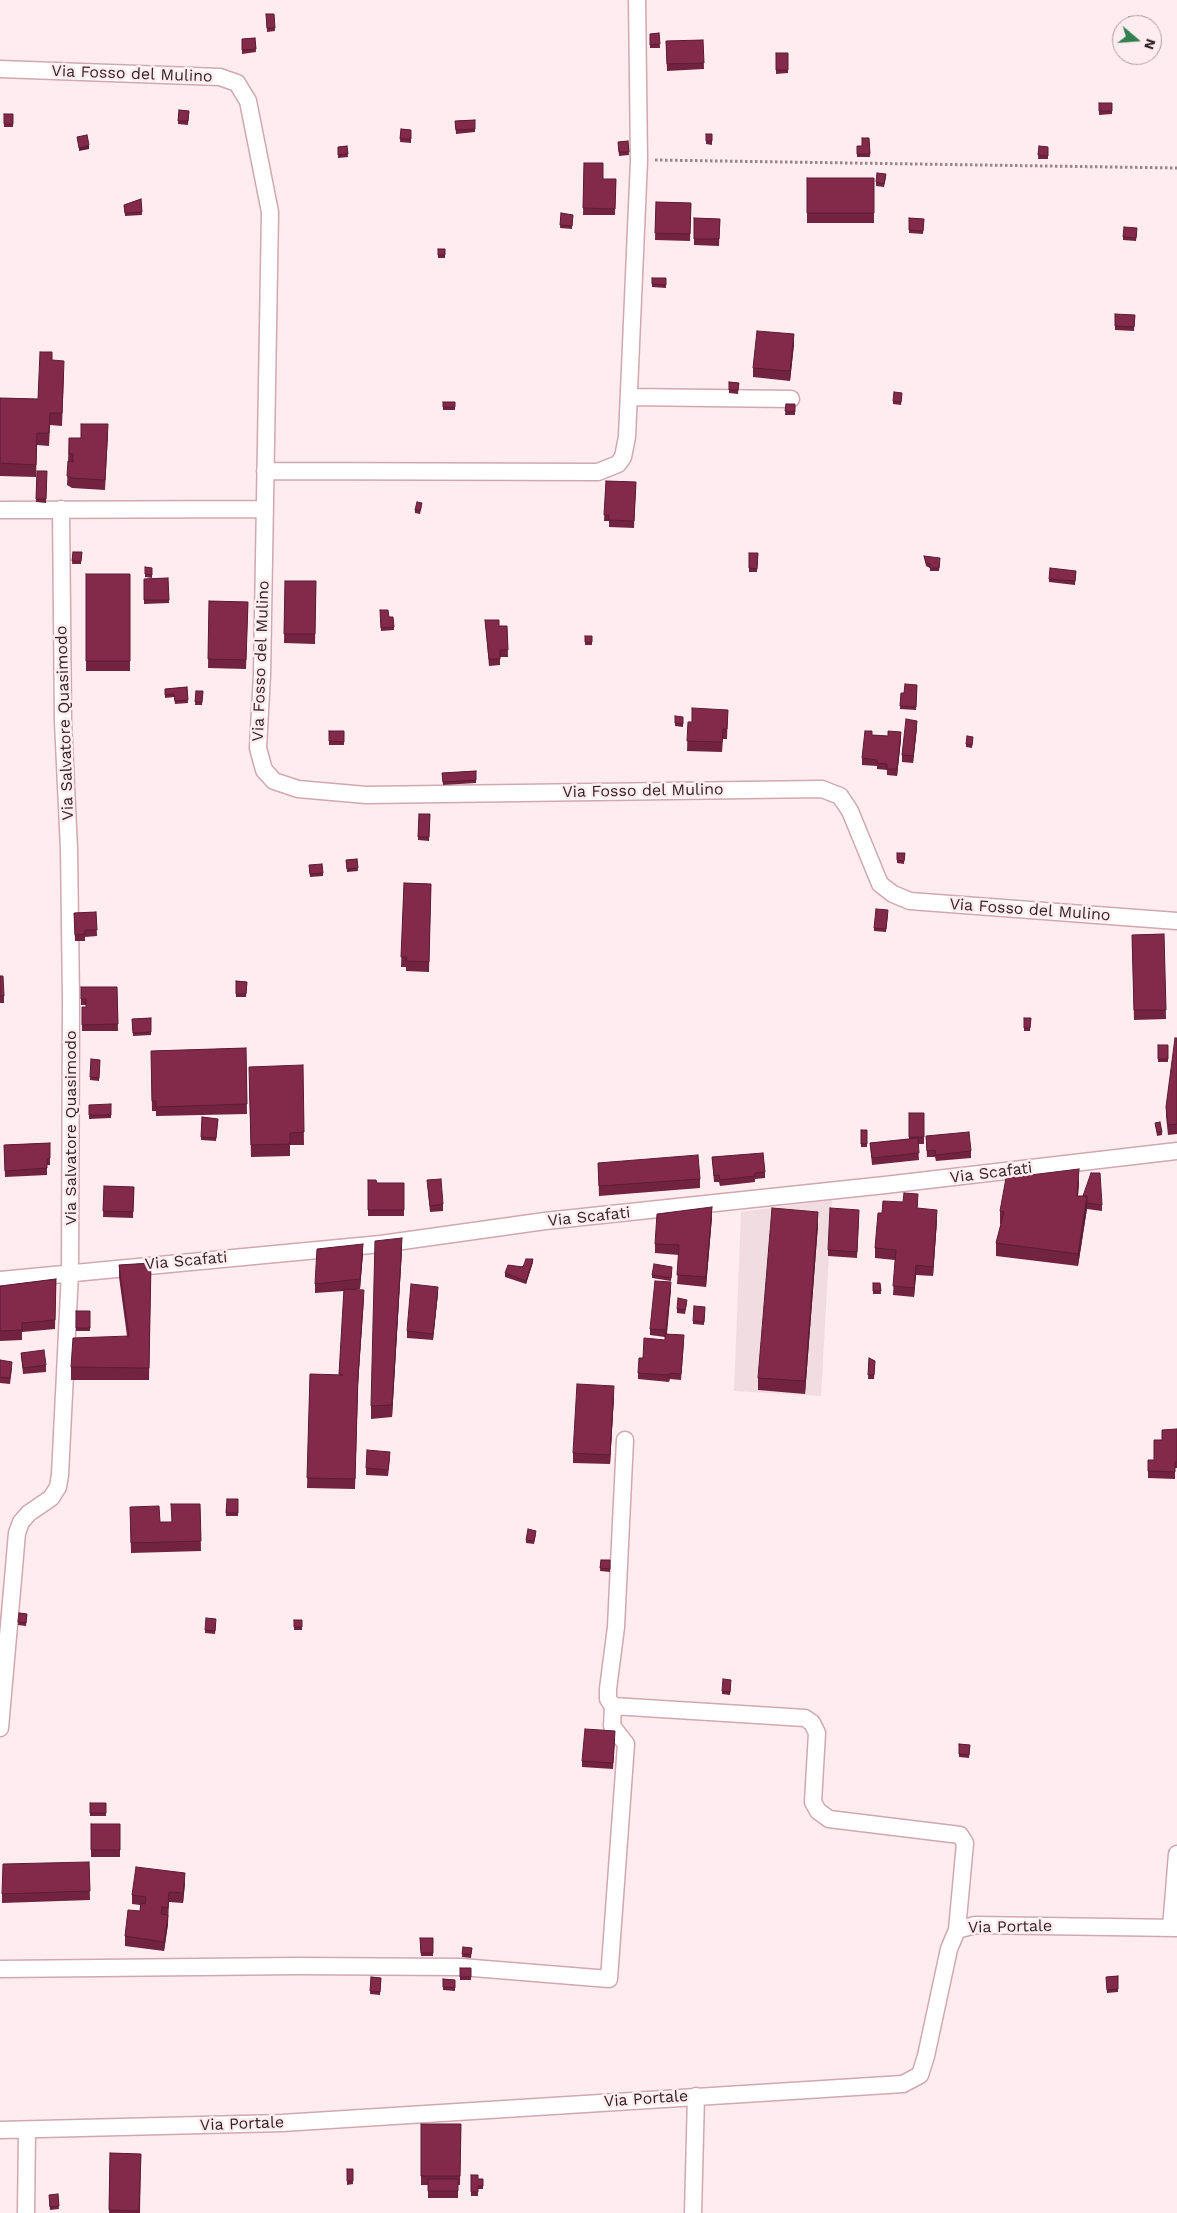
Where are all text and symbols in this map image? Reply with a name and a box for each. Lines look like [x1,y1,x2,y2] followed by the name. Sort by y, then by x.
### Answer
[1112,15,1162,65] north arrow
[1141,37,1160,52] text: N
[51,62,213,86] street label: Via Fosso del Mulino
[249,580,273,742] street label: Via Fosso del Mulino
[52,625,78,821] street label: Via Salvatore Quasimodo
[562,780,724,802] street label: Via Fosso del Mulino
[949,895,1111,925] street label: Via Fosso del Mulino
[61,1030,81,1226] street label: Via Salvatore Quasimodo
[949,1158,1033,1188] street label: Via Scafati
[547,1203,631,1231] street label: Via Scafati
[144,1248,228,1274] street label: Via Scafati
[968,1917,1052,1937] street label: Via Portale
[603,2086,689,2112] street label: Via Portale
[200,2113,284,2135] street label: Via Portale

